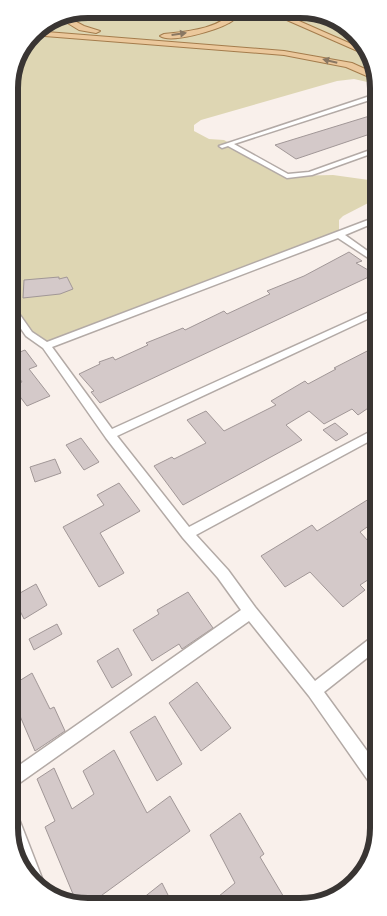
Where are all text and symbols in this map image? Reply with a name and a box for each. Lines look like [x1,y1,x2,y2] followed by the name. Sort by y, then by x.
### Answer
[172,30,188,38] one-way arrow
[322,57,337,65] one-way arrow

